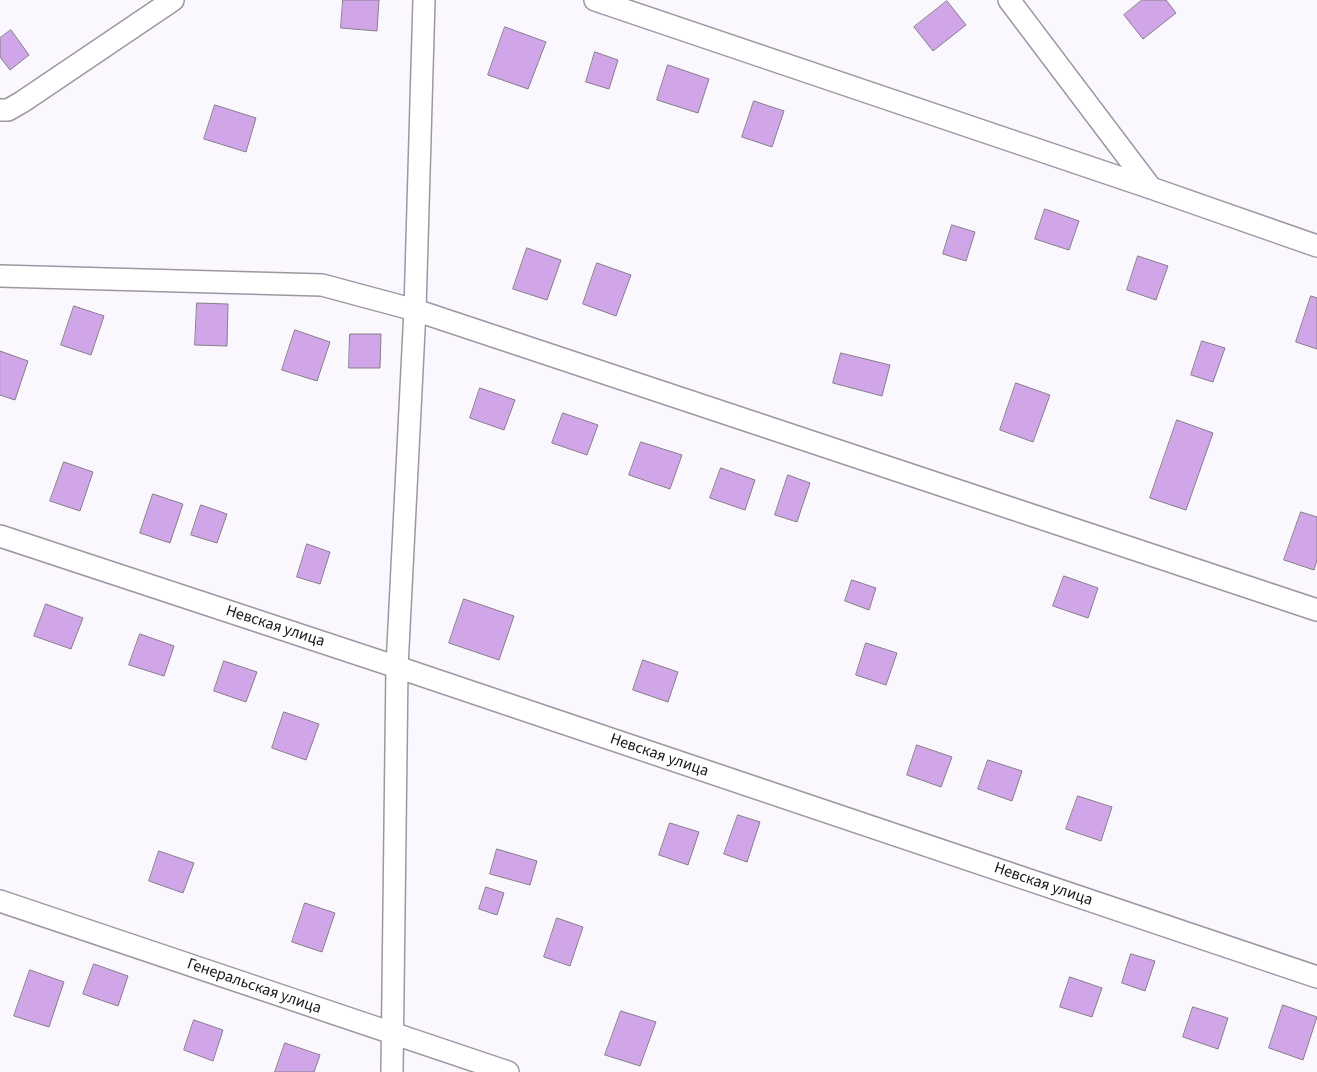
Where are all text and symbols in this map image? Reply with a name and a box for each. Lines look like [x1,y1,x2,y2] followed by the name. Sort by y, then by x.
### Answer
[223,602,327,652] street label: Невская улица
[607,730,711,782] street label: Невская улица
[991,859,1095,911] street label: Невская улица
[184,955,324,1019] street label: Генеральская улица

